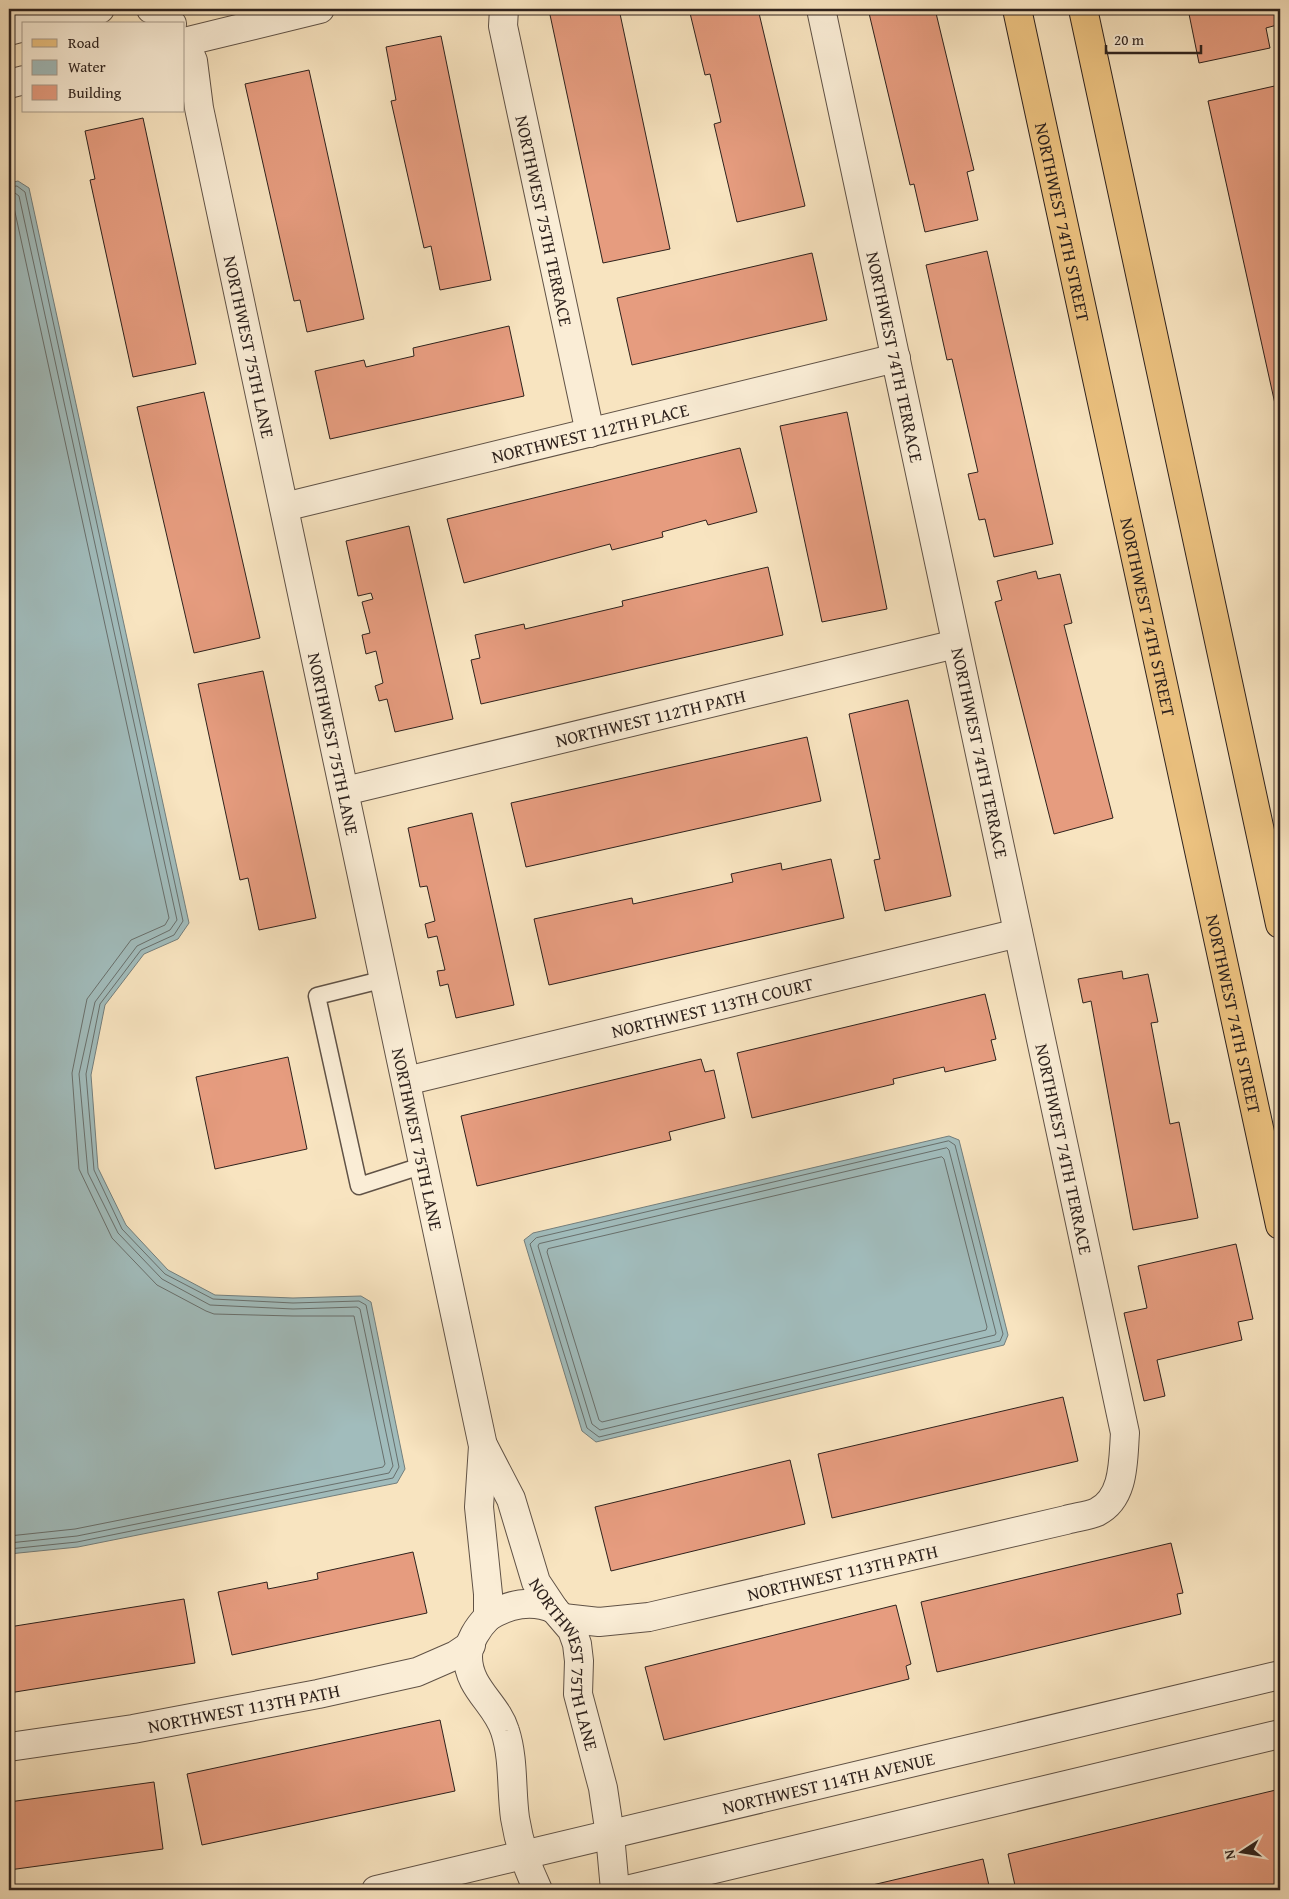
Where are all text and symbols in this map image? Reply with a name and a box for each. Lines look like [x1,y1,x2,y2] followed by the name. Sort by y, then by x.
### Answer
[22,22,185,112] legend
[1106,22,1202,54] scale bar
[1114,29,1145,50] text: 20 m
[68,32,99,53] text: Road
[68,56,106,77] text: Water
[68,82,122,103] text: Building
[509,113,580,328] street label: NORTHWEST 75TH TERRACE
[1028,120,1098,324] street label: NORTHWEST 74TH STREET
[859,249,931,465] street label: NORTHWEST 74TH TERRACE
[217,253,282,440] street label: NORTHWEST 75TH LANE
[489,395,691,470] street label: NORTHWEST 112TH PLACE
[1114,515,1183,719] street label: NORTHWEST 74TH STREET
[944,645,1016,861] street label: NORTHWEST 74TH TERRACE
[301,650,366,838] street label: NORTHWEST 75TH LANE
[552,682,748,753] street label: NORTHWEST 112TH PATH
[1200,912,1269,1116] street label: NORTHWEST 74TH STREET
[608,970,816,1044] street label: NORTHWEST 113TH COURT
[1028,1041,1100,1257] street label: NORTHWEST 74TH TERRACE
[385,1045,450,1233] street label: NORTHWEST 75TH LANE
[744,1537,940,1607] street label: NORTHWEST 113TH PATH
[523,1572,606,1753] street label: NORTHWEST 75TH LANE
[146,1676,342,1739] street label: NORTHWEST 113TH PATH
[720,1744,937,1821] street label: NORTHWEST 114TH AVENUE
[1216,1826,1266,1876] north arrow
[1218,1847,1240,1861] text: N

